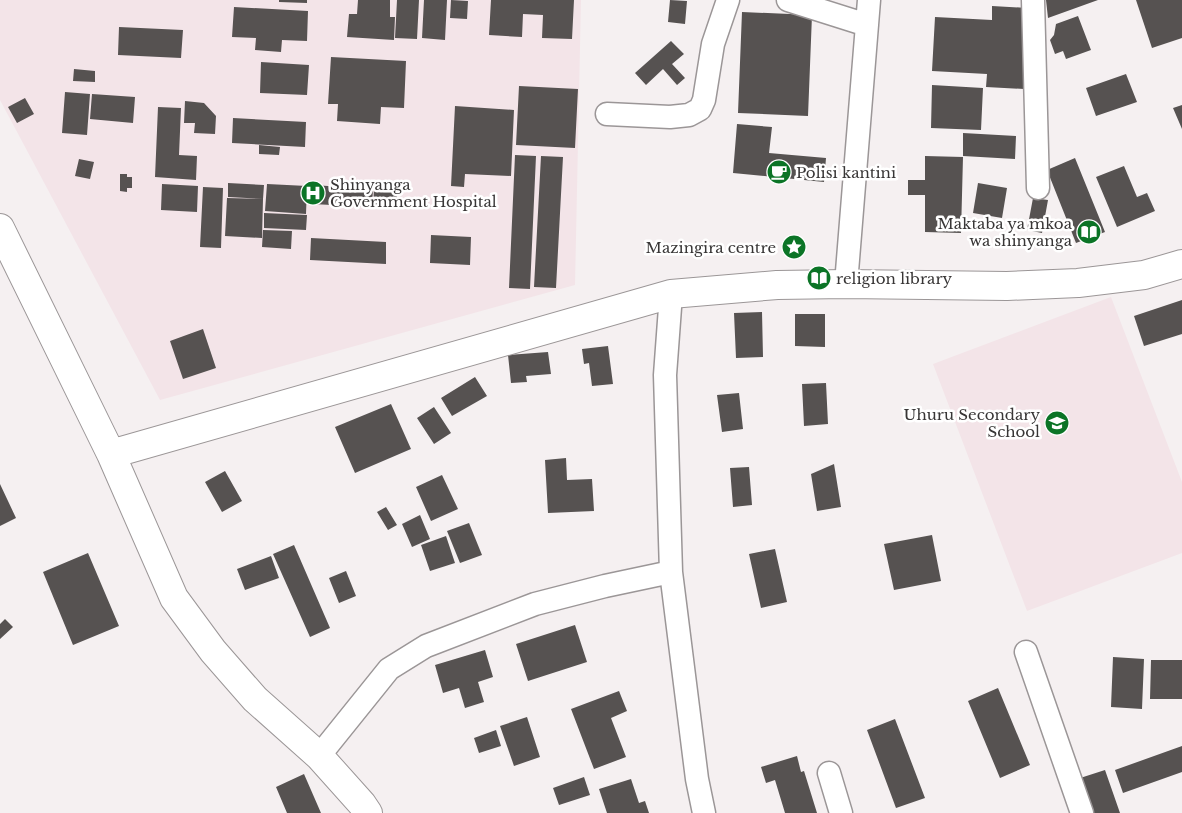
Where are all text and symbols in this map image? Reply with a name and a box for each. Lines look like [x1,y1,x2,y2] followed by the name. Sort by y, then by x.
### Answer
[766,159,792,185] cafe icon: Polisi kantini
[796,163,896,182] place label: Polisi kantini
[330,175,497,211] place label: Shinyanga Government Hospital
[300,180,326,206] hospital icon: Shinyanga Government Hospital
[938,214,1073,250] place label: Maktaba ya mkoa wa shinyanga
[1076,219,1102,245] library icon: Maktaba ya mkoa wa shinyanga
[781,234,807,260] place icon: Mazingira centre
[646,238,776,257] place label: Mazingira centre
[806,265,832,291] library icon: religion library
[836,269,953,288] place label: religion library
[904,405,1040,441] place label: Uhuru Secondary School
[1044,410,1070,436] school or university icon: Uhuru Secondary School

